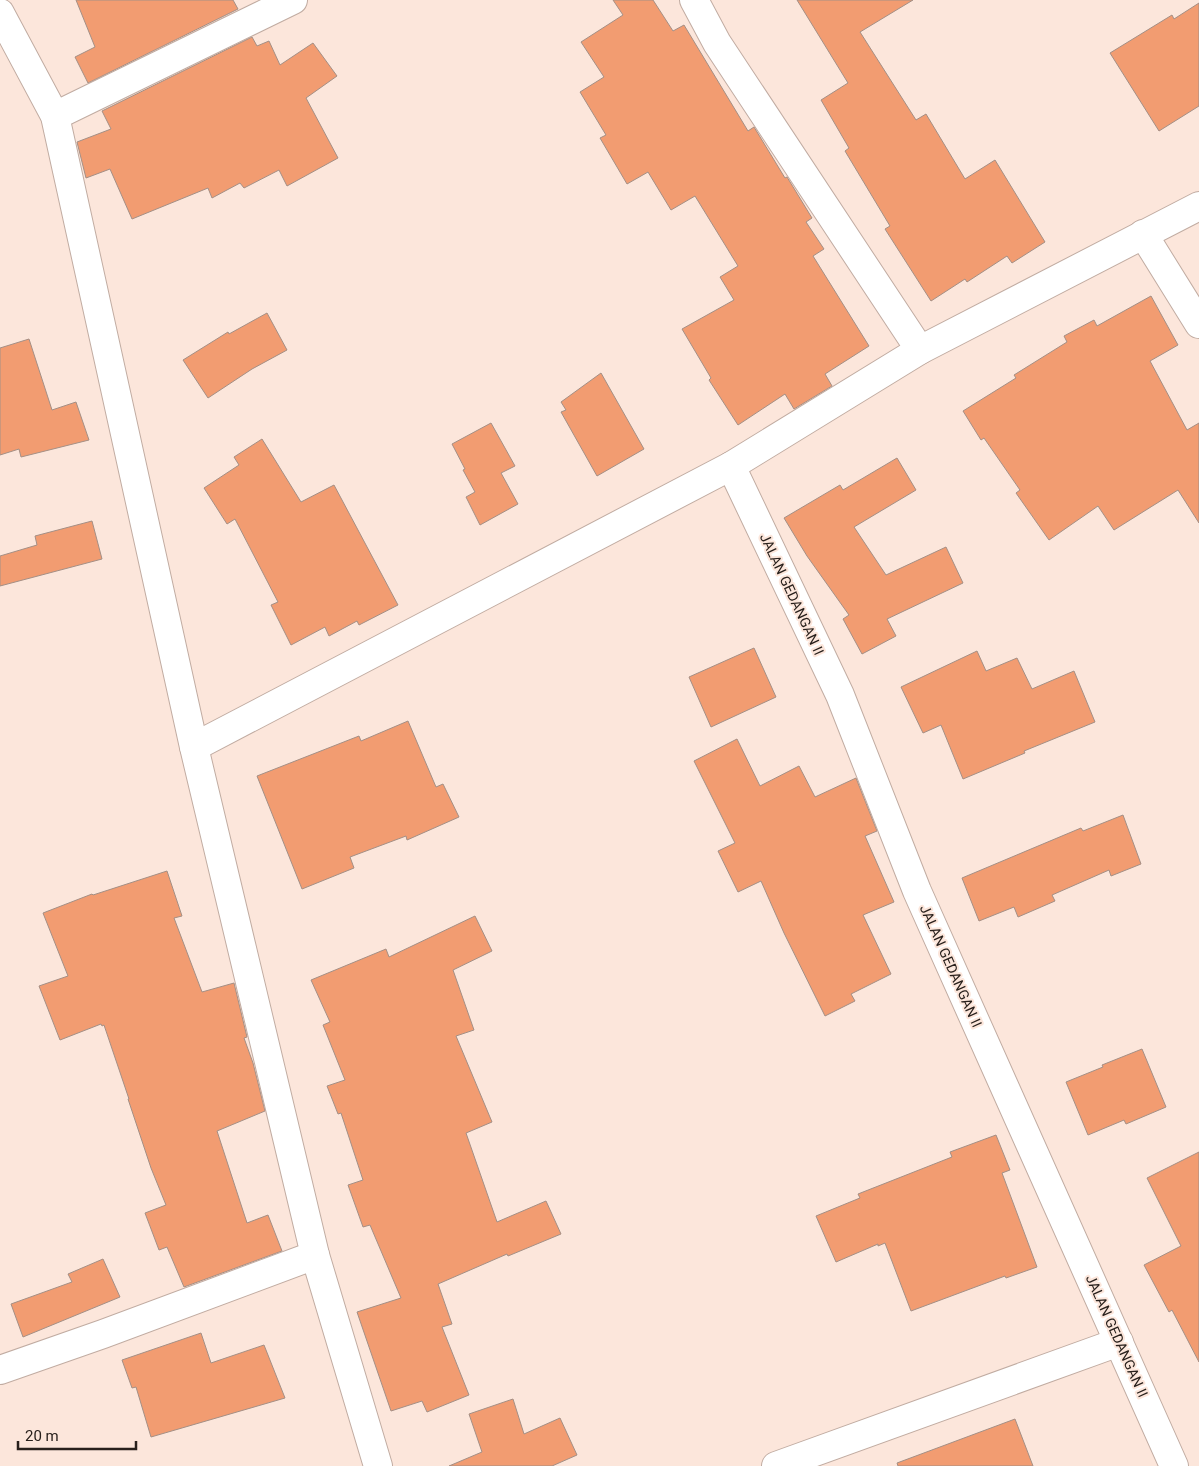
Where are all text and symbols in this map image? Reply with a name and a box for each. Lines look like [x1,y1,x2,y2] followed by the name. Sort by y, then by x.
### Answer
[757,531,827,657] street label: JALAN GEDANGAN II
[917,902,985,1030] street label: JALAN GEDANGAN II
[1083,1272,1151,1400] street label: JALAN GEDANGAN II
[18,1418,135,1450] scale bar
[25,1427,59,1445] text: 20 m

